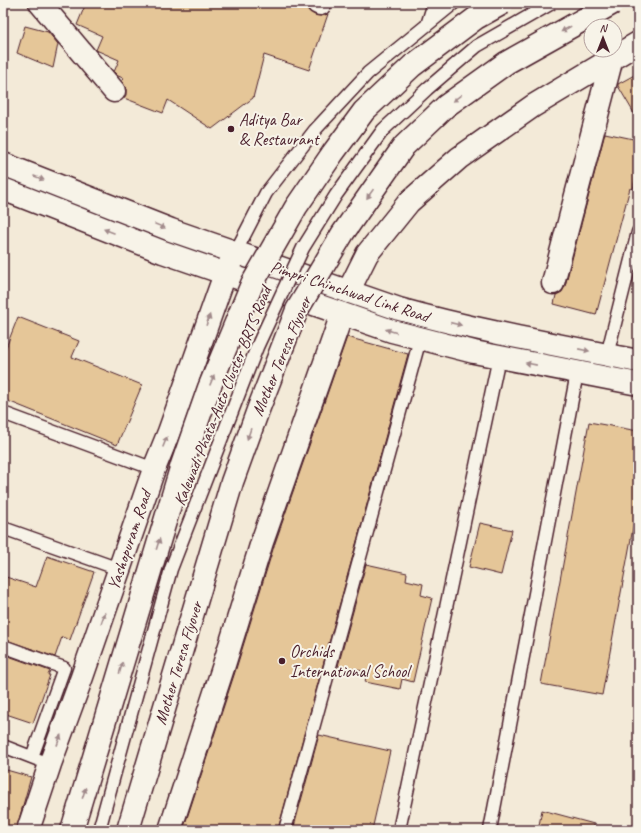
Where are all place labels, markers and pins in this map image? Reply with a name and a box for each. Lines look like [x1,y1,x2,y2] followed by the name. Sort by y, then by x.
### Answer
[239,109,321,150] place label: Aditya Bar & Restaurant
[226,124,236,134] marker: Aditya Bar & Restaurant
[290,641,412,682] place label: Orchids International School
[277,656,287,666] marker: Orchids International School

